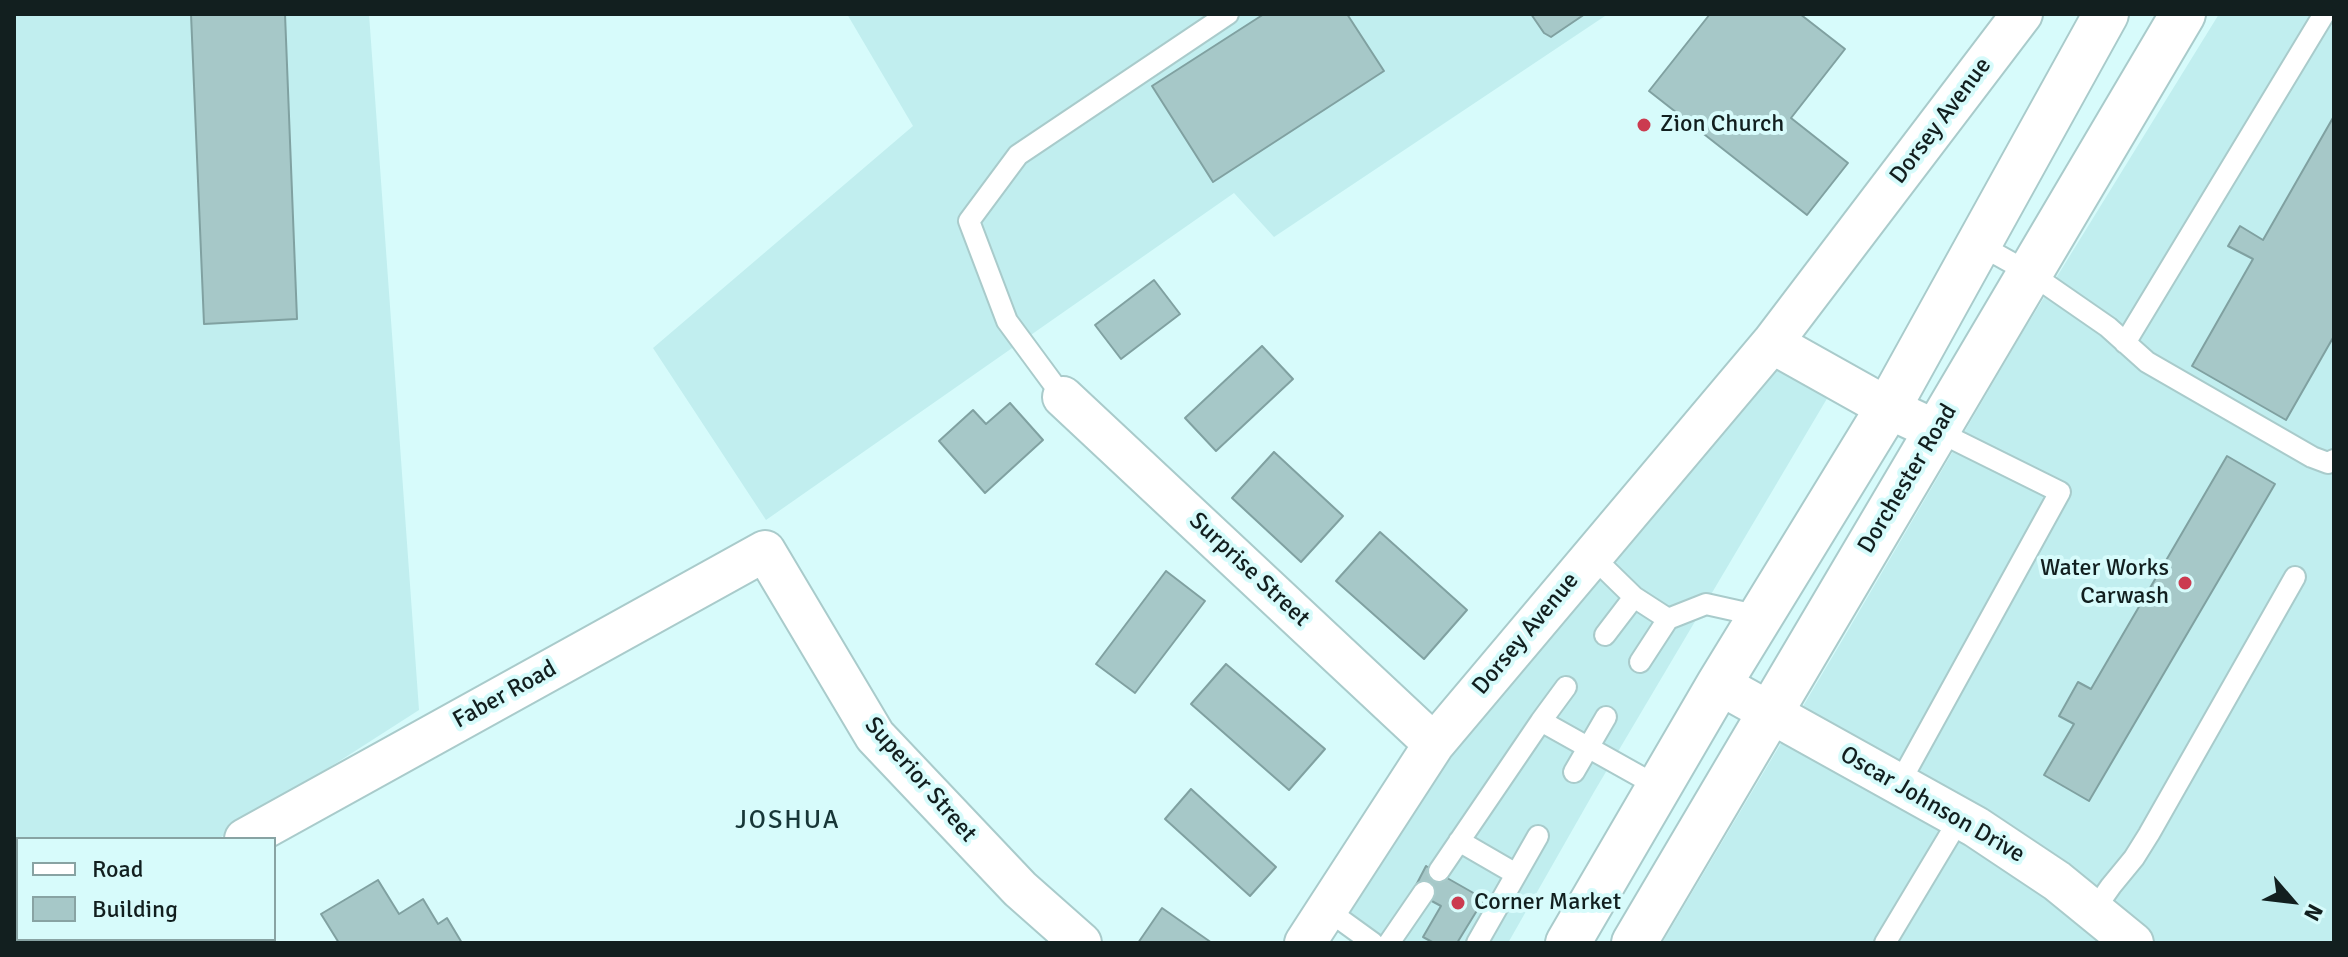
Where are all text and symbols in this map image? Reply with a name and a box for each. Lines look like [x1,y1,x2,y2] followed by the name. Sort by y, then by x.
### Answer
[1884,52,1998,190] street label: Dorsey Avenue
[1660,111,1784,139] place label: Zion Church
[1635,116,1653,134] marker: Zion Church
[1852,399,1964,559] street label: Dorchester Road
[1183,507,1315,633] street label: Surprise Street
[2040,555,2169,611] place label: Water Works Carwash
[1467,567,1585,701] street label: Dorsey Avenue
[2176,574,2194,592] marker: Water Works Carwash
[448,655,562,735] street label: Faber Road
[858,712,982,848] street label: Superior Street
[1835,740,2029,870] street label: Oscar Johnson Drive
[735,805,841,837] district label: JOSHUA
[16,837,276,941] legend
[92,854,143,884] text: Road
[2252,861,2332,941] north arrow
[1474,889,1621,917] place label: Corner Market
[92,894,178,924] text: Building
[1449,894,1467,912] marker: Corner Market
[2298,899,2329,926] text: N

